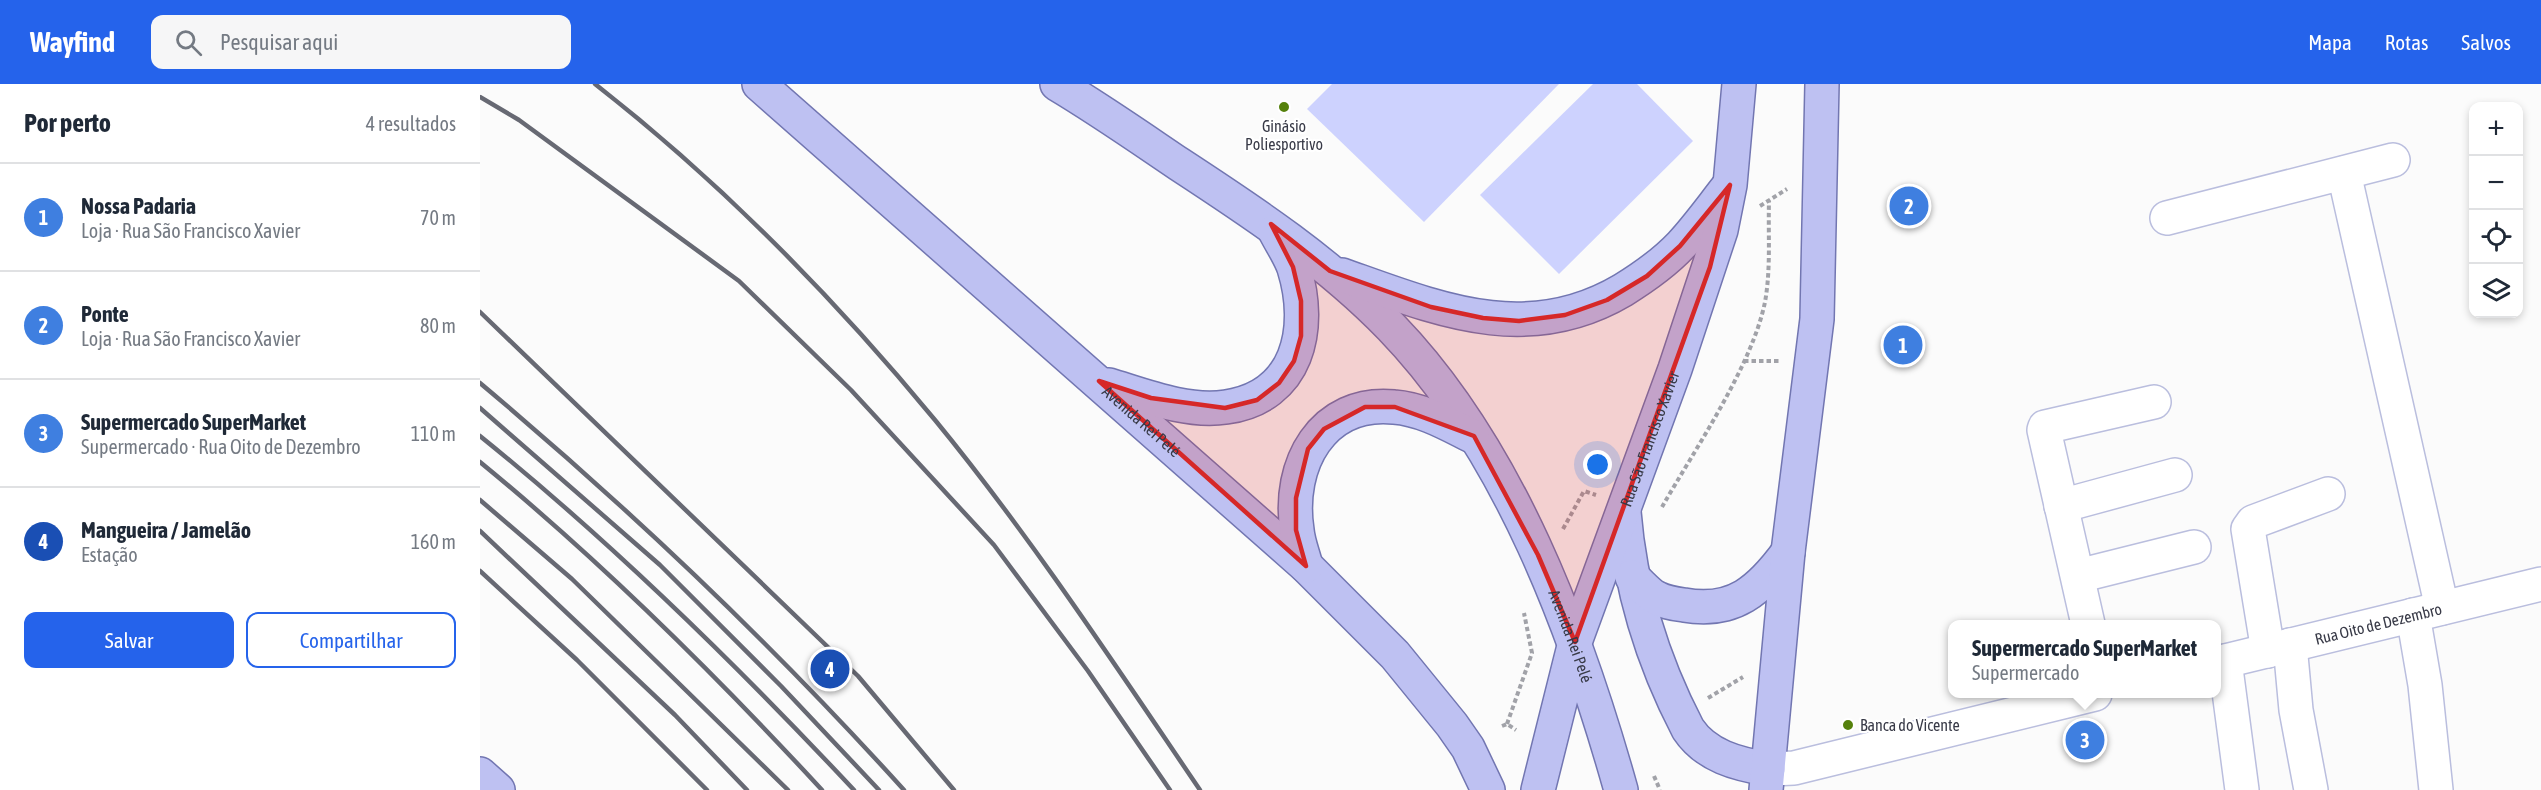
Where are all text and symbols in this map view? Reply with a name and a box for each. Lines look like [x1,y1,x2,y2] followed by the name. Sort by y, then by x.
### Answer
[151,15,571,69] search box
[30,26,115,58] text: Wayfind
[172,26,205,59] icon: search
[220,29,338,55] text: Pesquisar aqui
[2308,30,2352,54] text: Mapa
[2385,30,2428,54] text: Rotas
[2461,30,2511,54] text: Salvos
[1277,100,1291,114] marker: Ginásio Poliesportivo
[2469,102,2523,318] map controls
[2469,102,2523,156] button: +
[24,108,111,138] text: Por perto
[366,112,456,135] text: 4 resultados
[1245,117,1323,154] place label: Ginásio Poliesportivo
[2469,156,2523,210] button: −
[1890,184,1928,228] pin: 2
[81,193,196,219] text: Nossa Padaria
[39,206,48,229] text: 1
[420,206,456,229] text: 70 m
[2469,210,2523,264] button: locate
[81,219,300,242] text: Loja · Rua São Francisco Xavier
[2469,264,2523,318] button: layers
[81,301,129,327] text: Ponte
[39,314,48,337] text: 2
[420,314,456,337] text: 80 m
[1884,322,1922,368] pin: 1
[81,327,300,350] text: Loja · Rua São Francisco Xavier
[1616,368,1683,509] street label: Rua São Francisco Xavier
[1099,382,1184,460] street label: Avenida Rei Pelé
[81,409,306,435] text: Supermercado SuperMarket
[39,422,48,445] text: 3
[411,422,456,445] text: 110 m
[81,435,361,458] text: Supermercado · Rua Oito de Dezembro
[1583,450,1612,479] your location
[81,517,251,543] text: Mangueira / Jamelão
[39,530,48,553] text: 4
[411,530,456,553] text: 160 m
[81,543,138,566] text: Estação
[1545,587,1596,685] street label: Avenida Rei Pelé
[2313,600,2444,648] street label: Rua Oito de Dezembro
[24,612,234,668] button: Salvar
[246,612,456,668] button: Compartilhar
[1948,620,2221,698] popup
[1972,635,2197,661] text: Supermercado SuperMarket
[810,646,850,692] pin: 4
[1972,661,2079,684] text: Supermercado
[1860,716,1960,734] place label: Banca do Vicente
[1841,718,1855,732] marker: Banca do Vicente
[2066,718,2104,762] pin: 3

